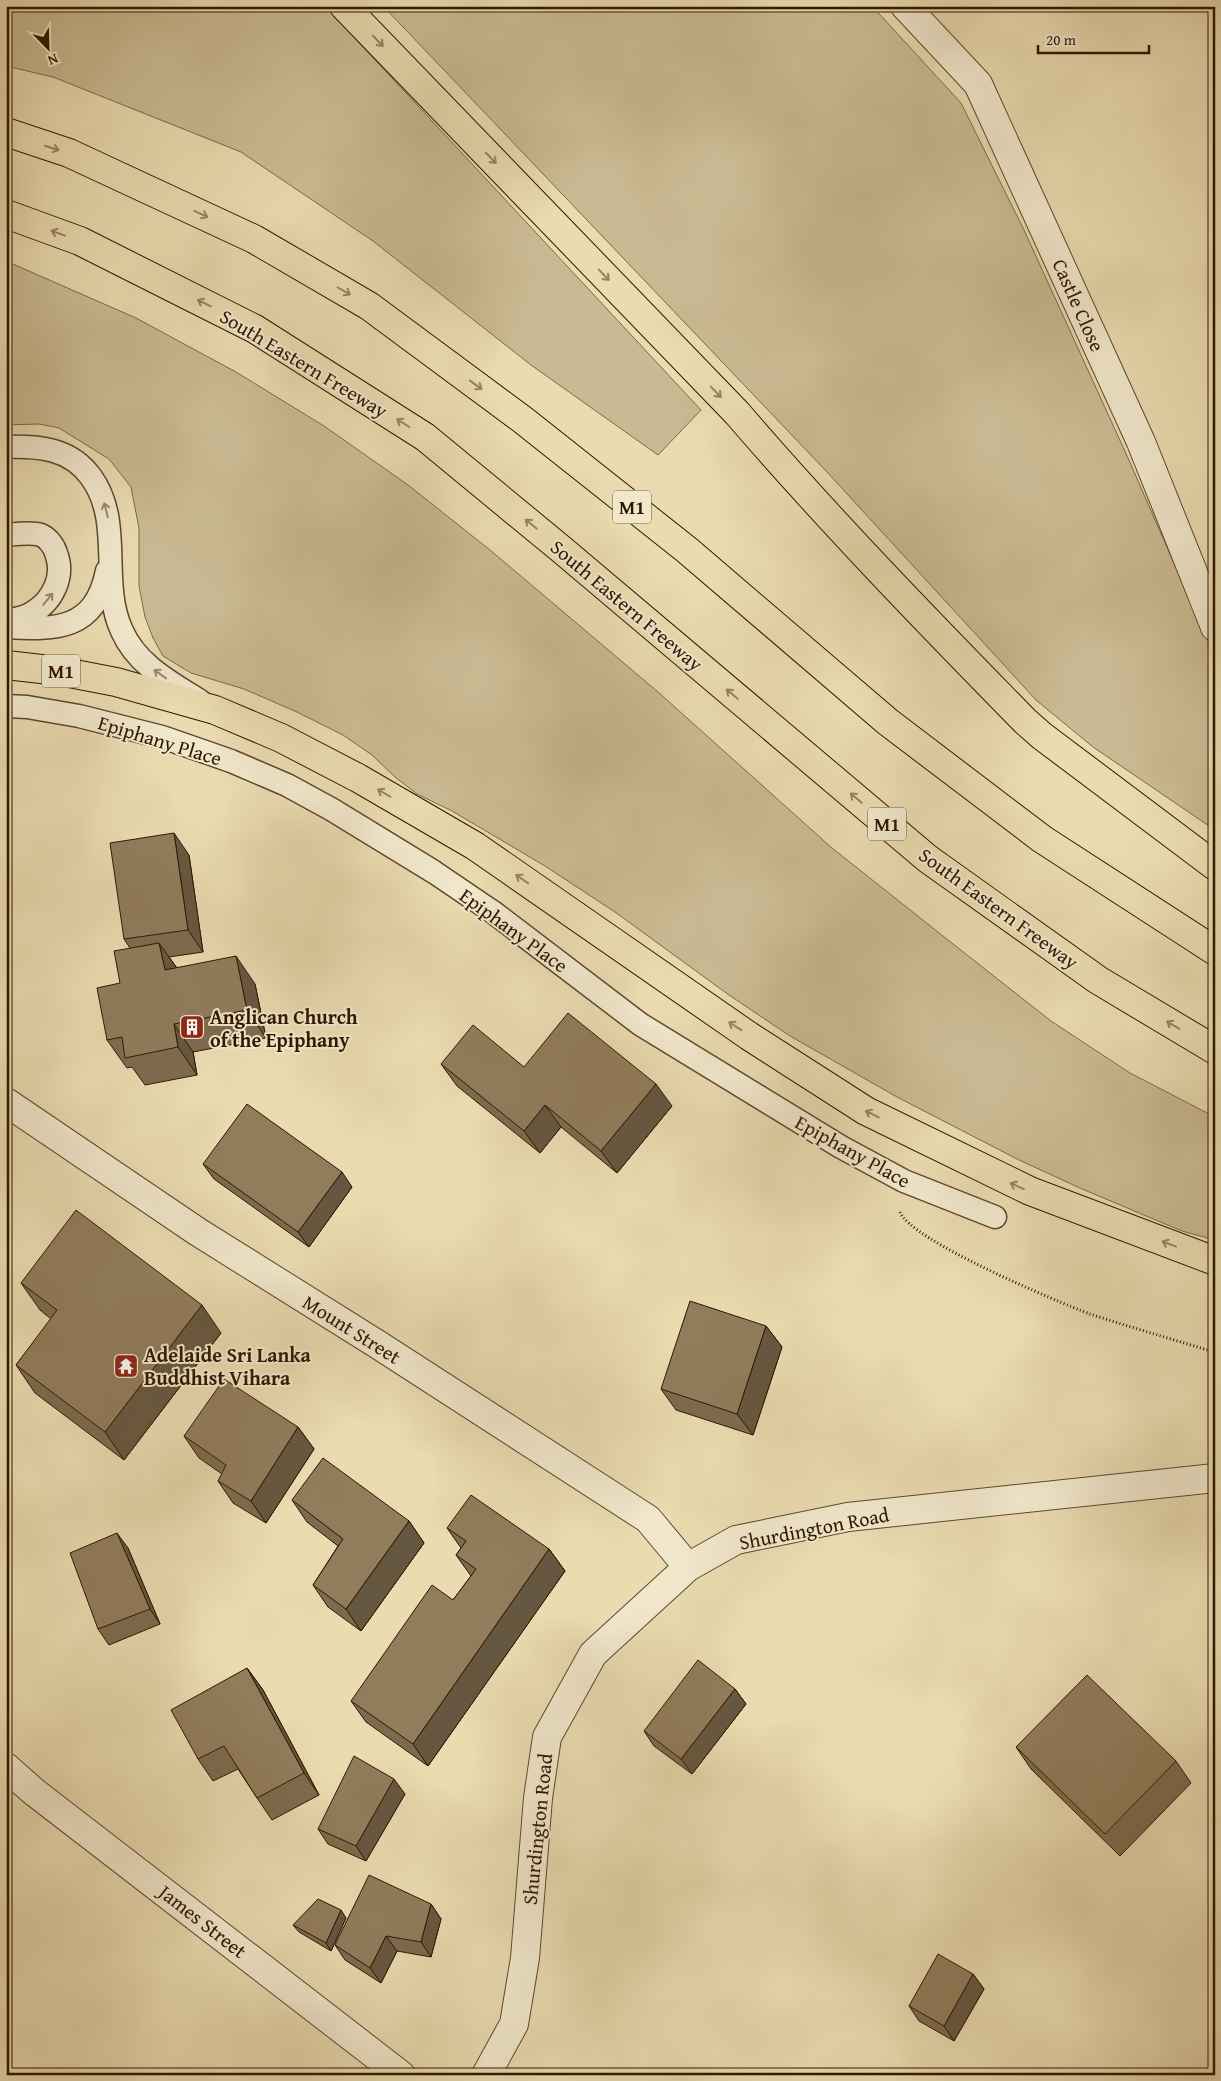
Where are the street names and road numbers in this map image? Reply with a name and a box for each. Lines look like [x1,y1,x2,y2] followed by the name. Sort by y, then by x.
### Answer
[1046,254,1112,356] street label: Castle Close
[215,301,393,425] street label: South Eastern Freeway
[613,491,651,524] road number: M1
[544,532,710,678] street label: South Eastern Freeway
[42,654,80,688] road number: M1
[95,707,225,773] street label: Epiphany Place
[868,808,906,841] road number: M1
[913,840,1085,976] street label: South Eastern Freeway
[454,881,574,979] street label: Epiphany Place
[790,1107,916,1195] street label: Epiphany Place
[297,1287,407,1371] street label: Mount Street
[737,1499,892,1557] street label: Shurdington Road
[515,1752,559,1906] street label: Shurdington Road
[151,1876,253,1965] street label: James Street

